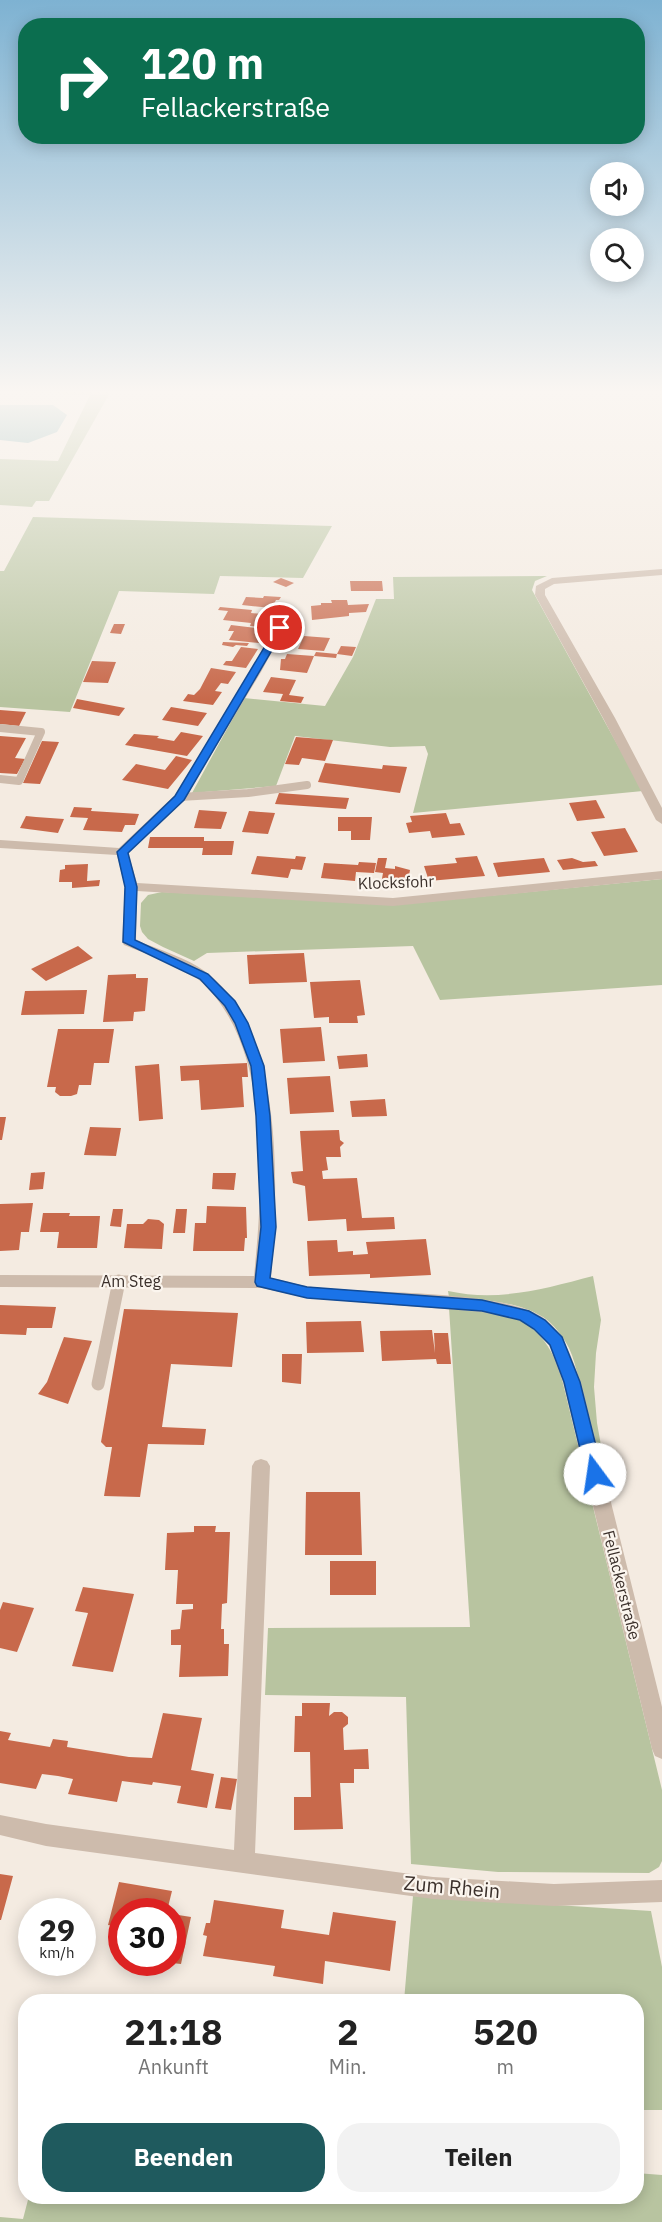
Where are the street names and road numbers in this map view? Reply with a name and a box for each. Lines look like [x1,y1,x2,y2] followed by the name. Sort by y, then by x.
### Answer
[357,871,435,893] street label: Klocksfohr
[101,1271,162,1291] street label: Am Steg
[599,1528,645,1642] street label: Fellackerstraße
[403,1869,501,1904] street label: Zum Rhein

